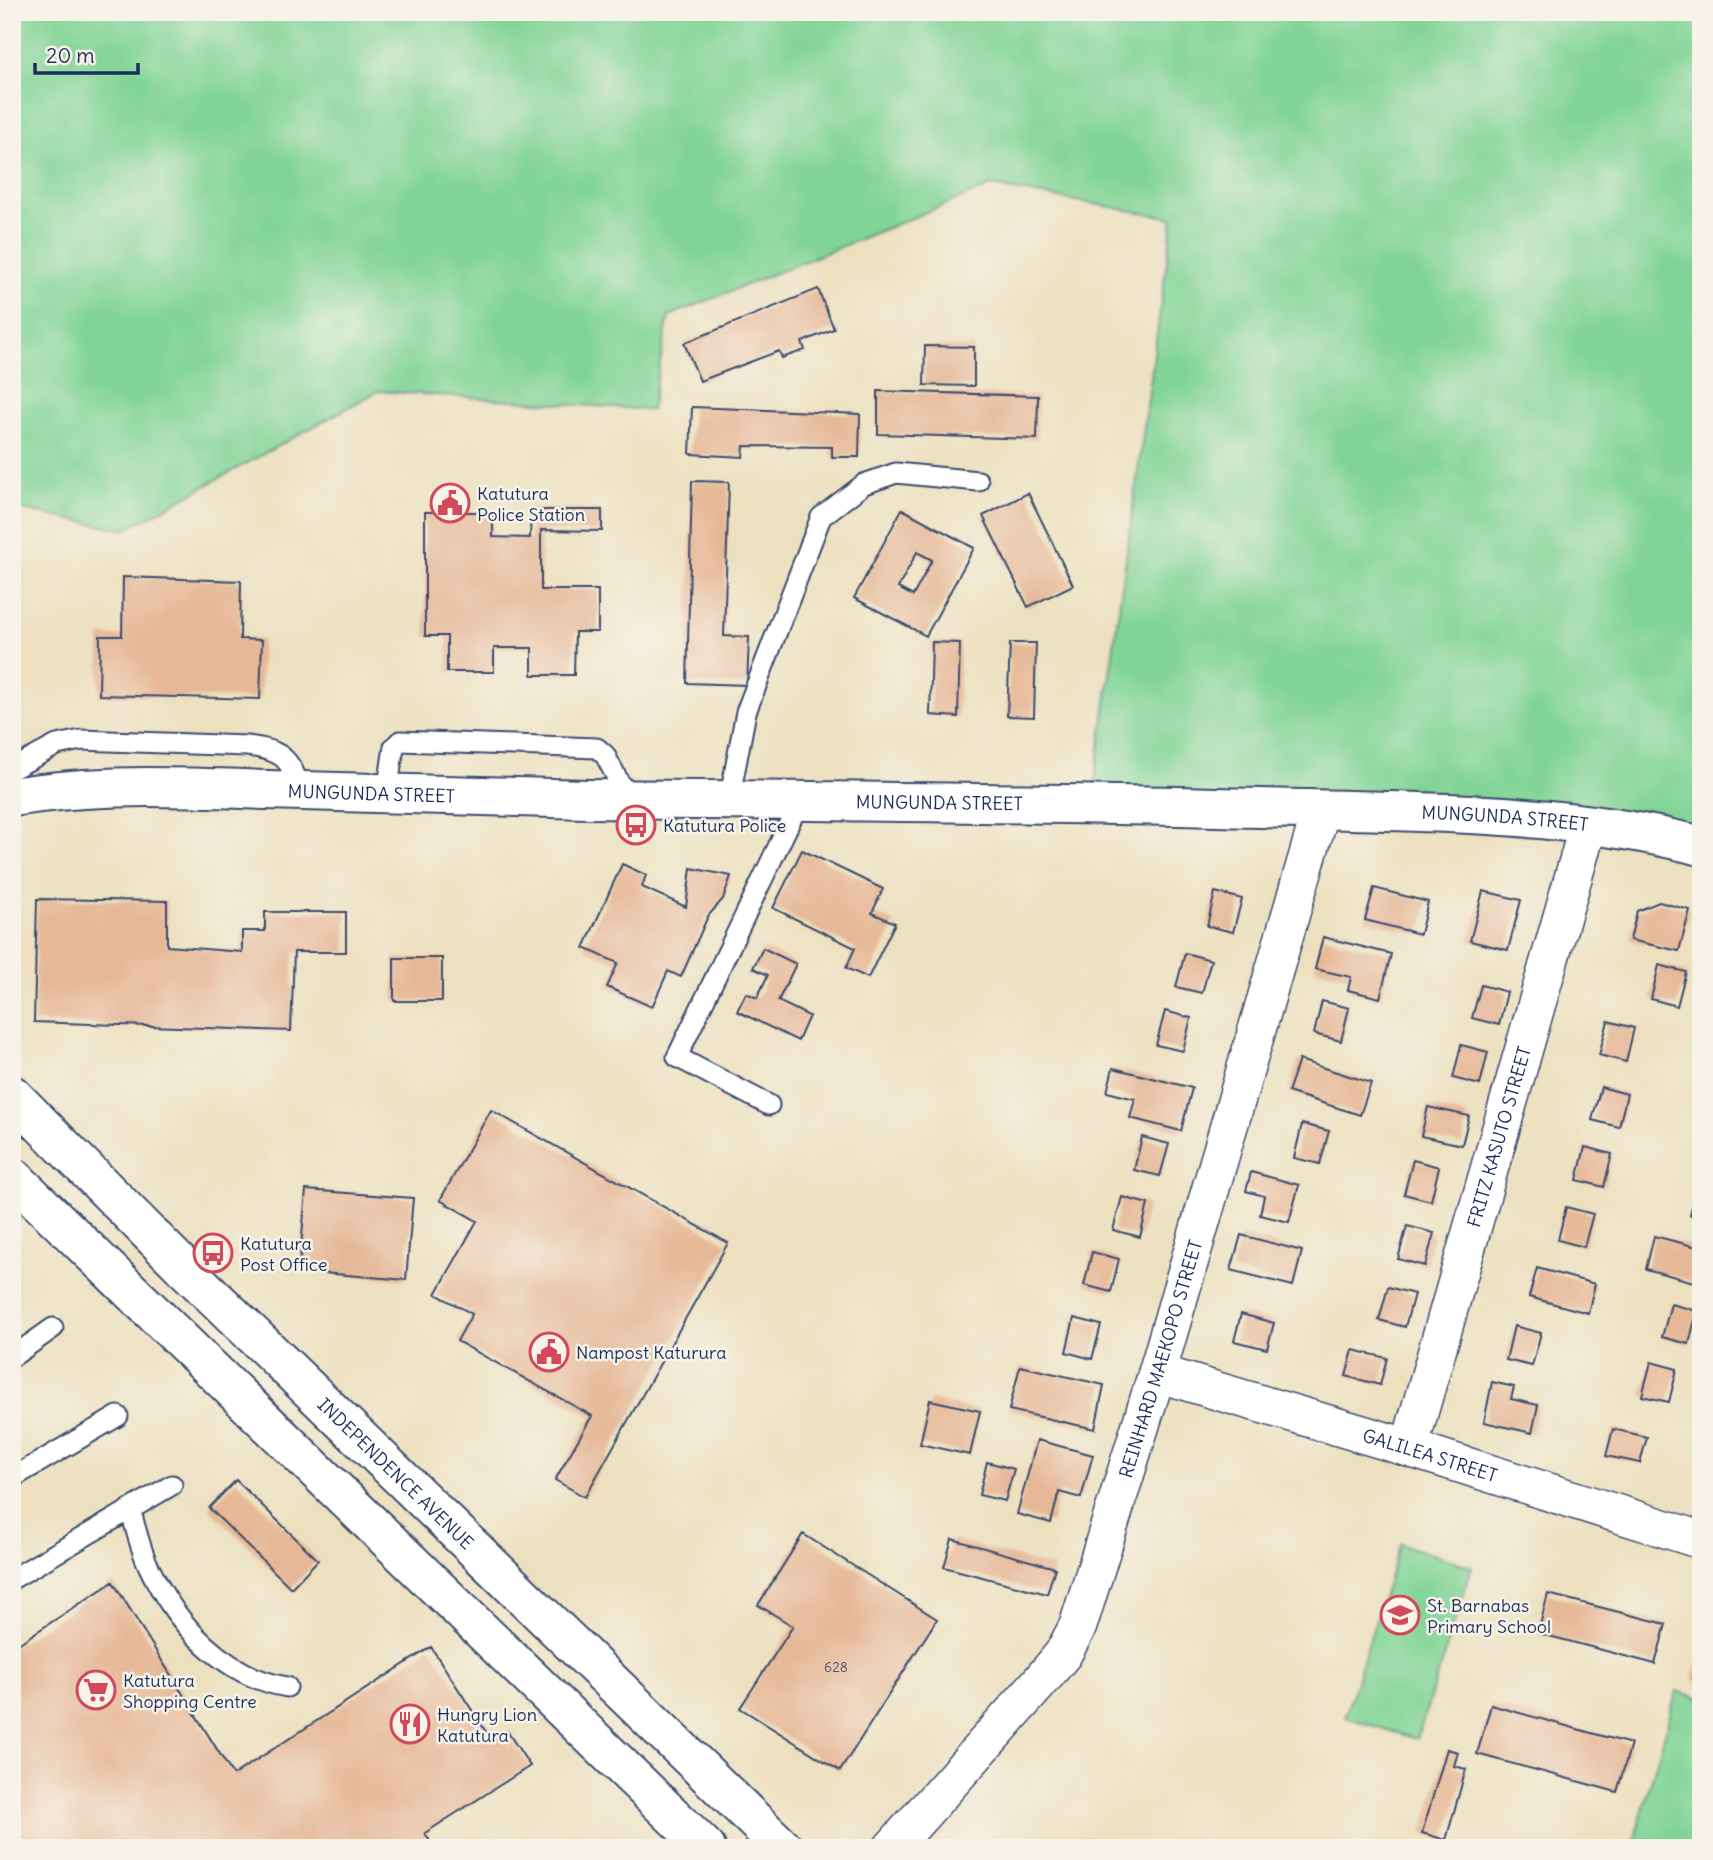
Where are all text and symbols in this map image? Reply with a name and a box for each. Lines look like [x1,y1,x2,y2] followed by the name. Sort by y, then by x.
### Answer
[35,32,138,76] scale bar
[46,42,95,69] text: 20 m
[429,482,471,524] public building icon: Katutura Police Station
[477,482,585,526] place label: Katutura Police Station
[287,779,455,807] street label: MUNGUNDA STREET
[856,790,1023,815] street label: MUNGUNDA STREET
[1421,800,1590,836] street label: MUNGUNDA STREET
[615,804,657,846] bus stop icon: Katutura Police
[663,814,786,837] place label: Katutura Police
[1462,1044,1536,1230] street label: FRITZ KASUTO STREET
[192,1232,234,1274] bus stop icon: Katutura Post Office
[240,1232,327,1276] place label: Katutura Post Office
[1114,1237,1207,1481] street label: REINHARD MAEKOPO STREET
[528,1331,570,1373] public building icon: Nampost Katurura
[576,1341,726,1364] place label: Nampost Katurura
[313,1393,479,1554] street label: INDEPENDENCE AVENUE
[1360,1423,1500,1487] street label: GALILEA STREET
[1379,1594,1421,1636] school or university icon: St. Barnabas Primary School
[1427,1594,1551,1638] place label: St. Barnabas Primary School
[824,1658,848,1676] house number: 628
[75,1669,117,1711] supermarket icon: Katutura Shopping Centre
[123,1669,257,1713] place label: Katutura Shopping Centre
[389,1703,431,1745] restaurant icon: Hungry Lion Katutura
[437,1703,537,1747] place label: Hungry Lion Katutura

